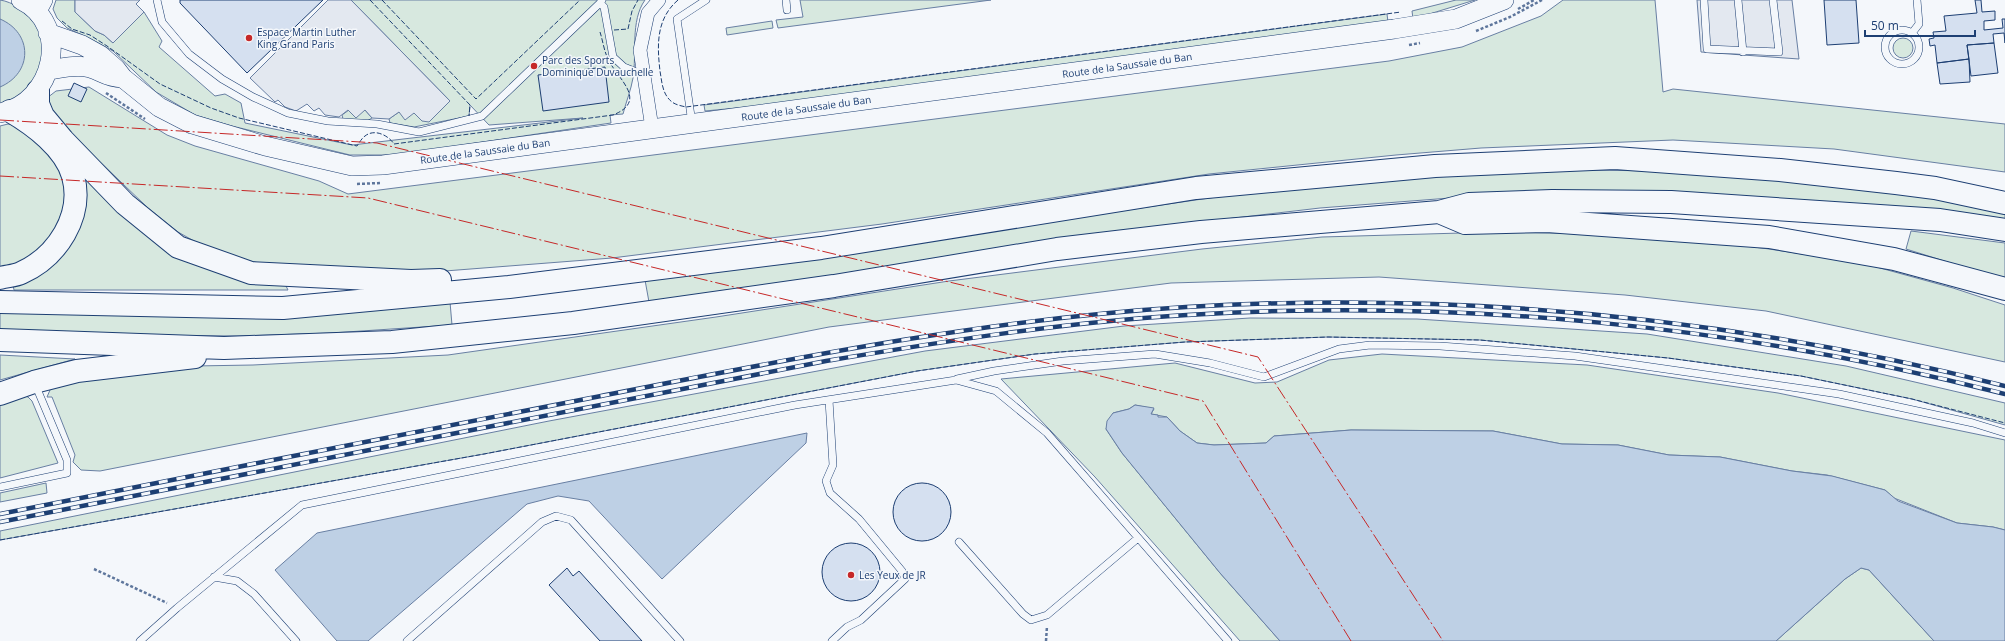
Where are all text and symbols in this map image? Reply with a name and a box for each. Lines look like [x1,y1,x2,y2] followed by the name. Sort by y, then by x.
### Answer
[1865,12,1975,38] scale bar
[1871,17,1899,34] text: 50 m
[257,25,356,51] place label: Espace Martin Luther King Grand Paris
[244,33,254,43] marker: Espace Martin Luther King Grand Paris
[1061,49,1193,81] street label: Route de la Saussaie du Ban
[542,53,654,79] place label: Parc des Sports Dominique Duvauchelle
[529,61,539,71] marker: Parc des Sports Dominique Duvauchelle
[740,92,872,124] street label: Route de la Saussaie du Ban
[419,135,551,167] street label: Route de la Saussaie du Ban
[859,568,926,582] place label: Les Yeux de JR
[846,570,856,580] marker: Les Yeux de JR

